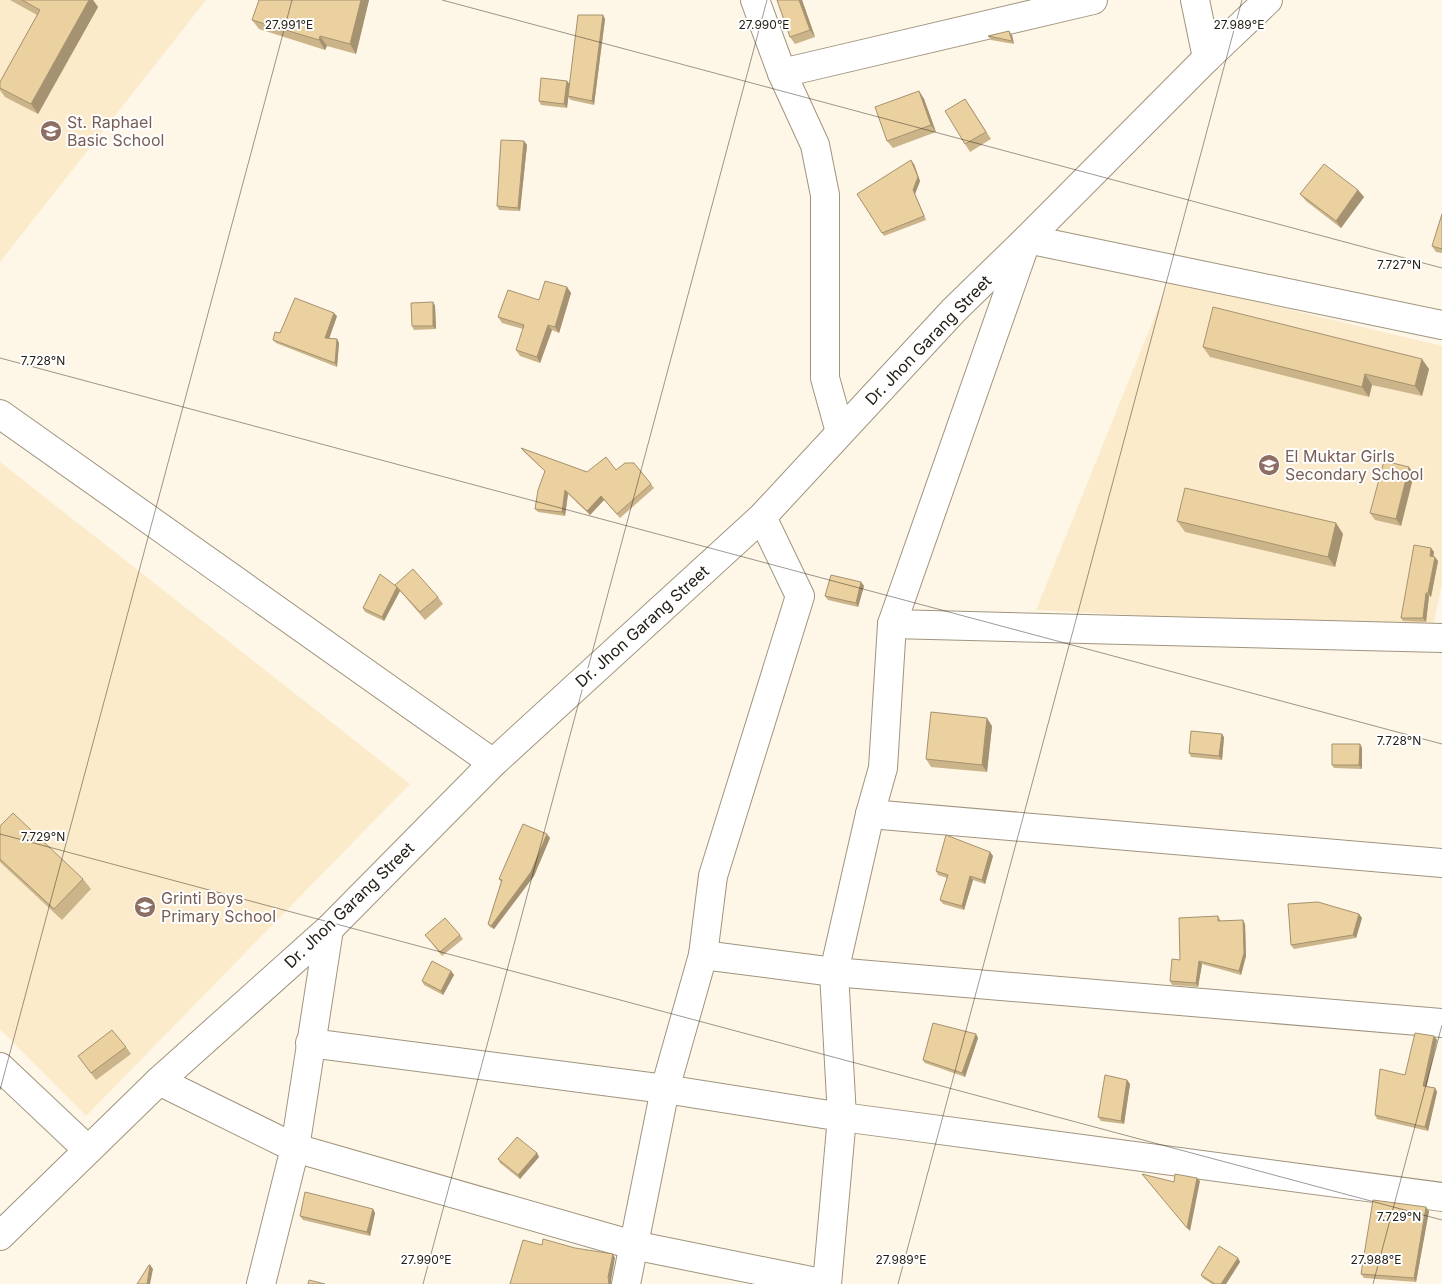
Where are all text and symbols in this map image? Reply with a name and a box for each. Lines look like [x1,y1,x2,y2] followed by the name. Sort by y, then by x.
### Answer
[265,17,313,32] text: 27.991°E
[738,17,790,32] text: 27.990°E
[1214,17,1264,32] text: 27.989°E
[67,112,164,150] place label: St. Raphael Basic School
[39,119,63,143] school or university icon: St. Raphael Basic School
[1377,257,1421,272] text: 7.727°N
[861,271,995,409] street label: Dr. Jhon Garang Street
[21,353,65,368] text: 7.728°N
[1285,446,1423,484] place label: El Muktar Girls Secondary School
[1257,453,1281,477] school or university icon: El Muktar Girls Secondary School
[571,561,713,691] street label: Dr. Jhon Garang Street
[1377,733,1421,748] text: 7.728°N
[21,829,65,844] text: 7.729°N
[280,838,418,972] street label: Dr. Jhon Garang Street
[161,888,276,926] place label: Grinti Boys Primary School
[133,895,157,919] school or university icon: Grinti Boys Primary School
[1377,1209,1421,1224] text: 7.729°N
[400,1252,452,1267] text: 27.990°E
[876,1252,926,1267] text: 27.989°E
[1351,1252,1401,1267] text: 27.988°E

